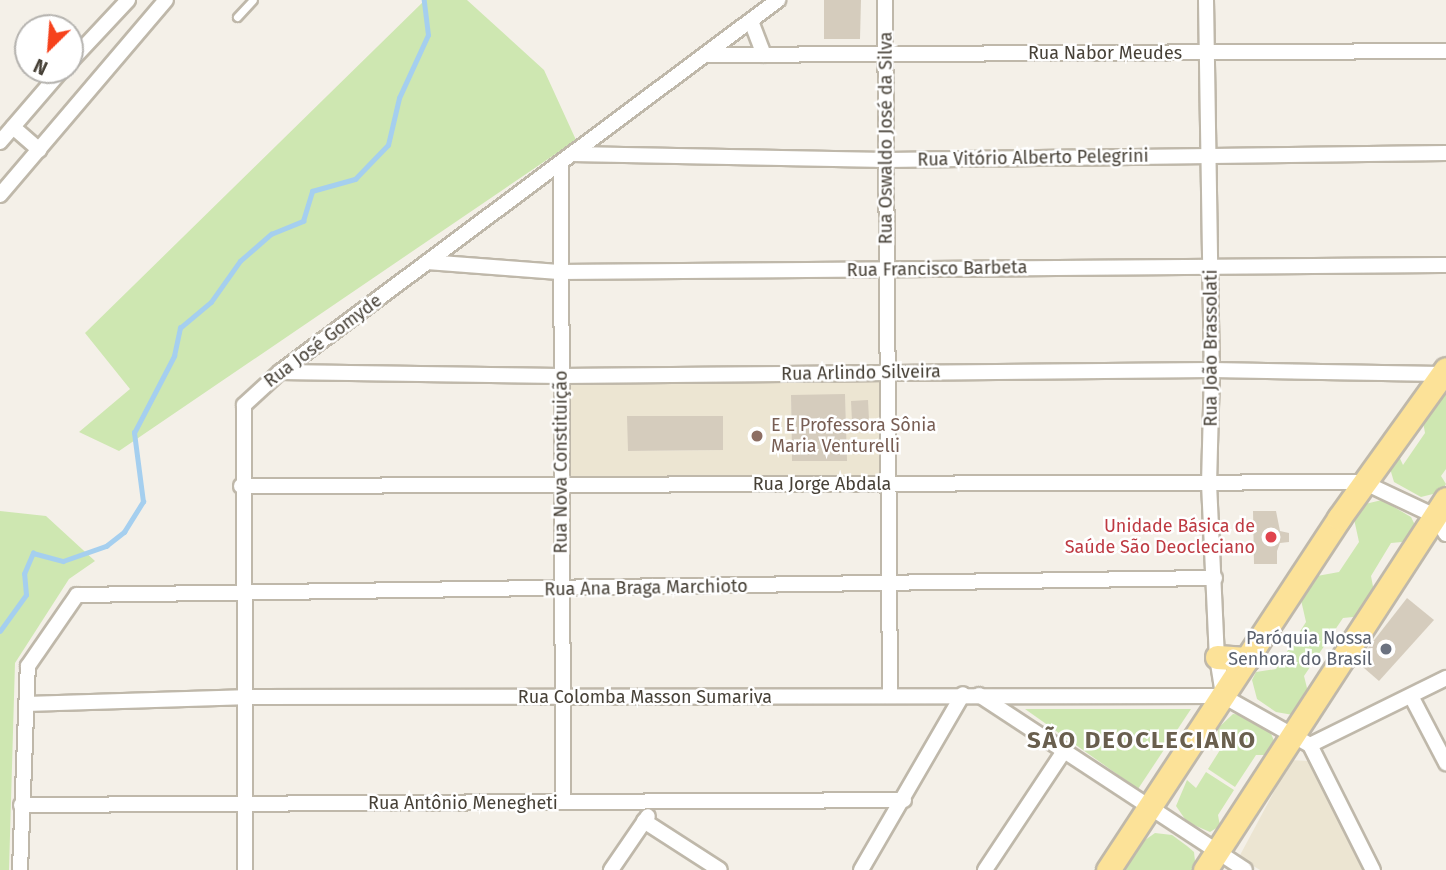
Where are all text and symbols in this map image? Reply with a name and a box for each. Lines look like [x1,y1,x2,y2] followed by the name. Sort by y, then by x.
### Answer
[14,14,84,84] north arrow
[875,32,897,244] street label: Rua Oswaldo José da Silva
[1028,42,1182,64] street label: Rua Nabor Meudes
[30,54,51,80] text: N
[917,145,1149,171] street label: Rua Vitório Alberto Pelegrini
[846,257,1028,281] street label: Rua Francisco Barbeta
[1200,269,1222,427] street label: Rua João Brassolati
[260,290,386,392] street label: Rua José Gomyde
[781,361,941,385] street label: Rua Arlindo Silveira
[550,370,572,554] street label: Rua Nova Constituição
[771,415,936,458] place label: E E Professora Sônia Maria Venturelli
[749,428,765,444] marker: E E Professora Sônia Maria Venturelli
[753,473,891,495] street label: Rua Jorge Abdala
[1065,516,1255,558] place label: Unidade Básica de Saúde São Deocleciano
[1261,527,1281,547] marker: Unidade Básica de Saúde São Deocleciano
[544,575,748,601] street label: Rua Ana Braga Marchioto
[1228,628,1372,670] place label: Paróquia Nossa Senhora do Brasil
[1378,641,1394,657] marker: Paróquia Nossa Senhora do Brasil
[518,686,772,708] street label: Rua Colomba Masson Sumariva
[1029,727,1255,755] district label: SÃO DEOCLECIANO
[368,792,558,814] street label: Rua Antônio Menegheti

